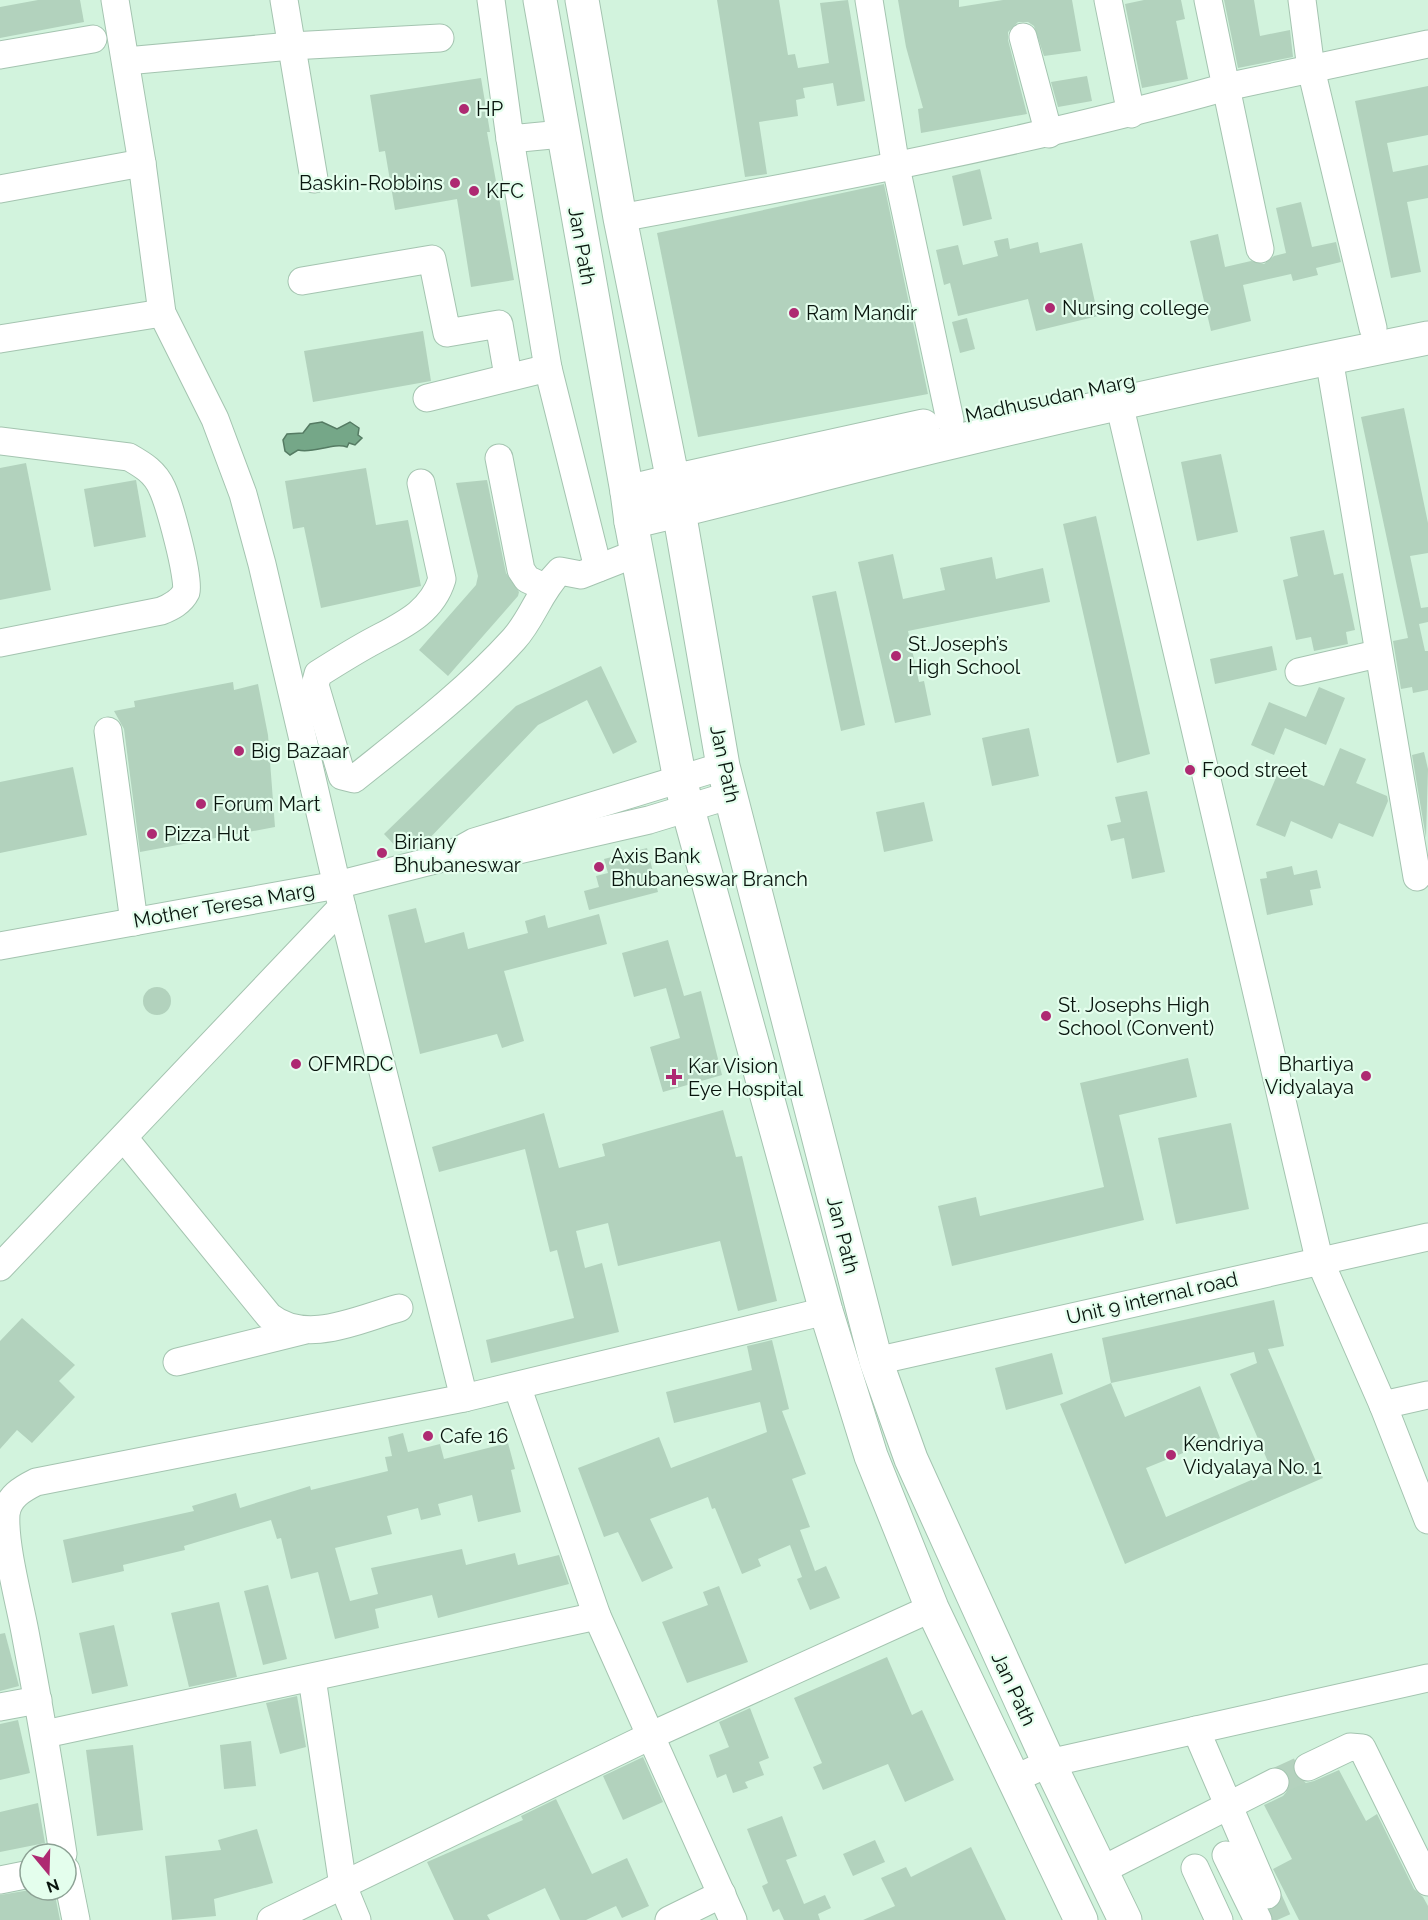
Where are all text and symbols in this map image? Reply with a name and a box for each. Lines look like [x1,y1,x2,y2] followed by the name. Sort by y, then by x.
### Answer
[476,97,503,121] place label: HP
[457,102,471,116] marker: HP
[299,171,443,195] place label: Baskin-Robbins
[448,176,462,190] marker: Baskin-Robbins
[486,179,524,203] place label: KFC
[467,184,481,198] marker: KFC
[563,205,601,287] street label: Jan Path
[1062,296,1209,320] place label: Nursing college
[806,301,917,325] place label: Ram Mandir
[1043,301,1057,315] marker: Nursing college
[787,306,801,320] marker: Ram Mandir
[963,368,1137,428] street label: Madhusudan Marg
[908,632,1021,679] place label: St.Joseph’s High School
[889,649,903,663] marker: St.Joseph’s High School
[705,723,745,805] street label: Jan Path
[251,739,349,763] place label: Big Bazaar
[232,744,246,758] marker: Big Bazaar
[1202,758,1308,782] place label: Food street
[1183,763,1197,777] marker: Food street
[213,792,321,816] place label: Forum Mart
[194,797,208,811] marker: Forum Mart
[164,822,250,846] place label: Pizza Hut
[145,827,159,841] marker: Pizza Hut
[394,830,521,877] place label: Biriany Bhubaneswar
[611,844,808,891] place label: Axis Bank Bhubaneswar Branch
[375,846,389,860] marker: Biriany Bhubaneswar
[592,860,606,874] marker: Axis Bank Bhubaneswar Branch
[132,877,316,933] street label: Mother Teresa Marg
[1058,993,1214,1040] place label: St. Josephs High School (Convent)
[1039,1009,1053,1023] marker: St. Josephs High School (Convent)
[308,1052,394,1076] place label: OFMRDC
[1265,1052,1354,1099] place label: Bhartiya Vidyalaya
[688,1054,804,1101] place label: Kar Vision Eye Hospital
[289,1057,303,1071] marker: OFMRDC
[665,1068,683,1086] marker: Kar Vision Eye Hospital
[1359,1069,1373,1083] marker: Bhartiya Vidyalaya
[822,1194,864,1276] street label: Jan Path
[1064,1267,1240,1329] street label: Unit 9 internal road
[440,1424,508,1448] place label: Cafe 16
[421,1429,435,1443] marker: Cafe 16
[1183,1432,1322,1479] place label: Kendriya Vidyalaya No. 1
[1164,1448,1178,1462] marker: Kendriya Vidyalaya No. 1
[987,1648,1041,1730] street label: Jan Path
[18,1842,78,1902] north arrow
[44,1875,62,1897] text: N

